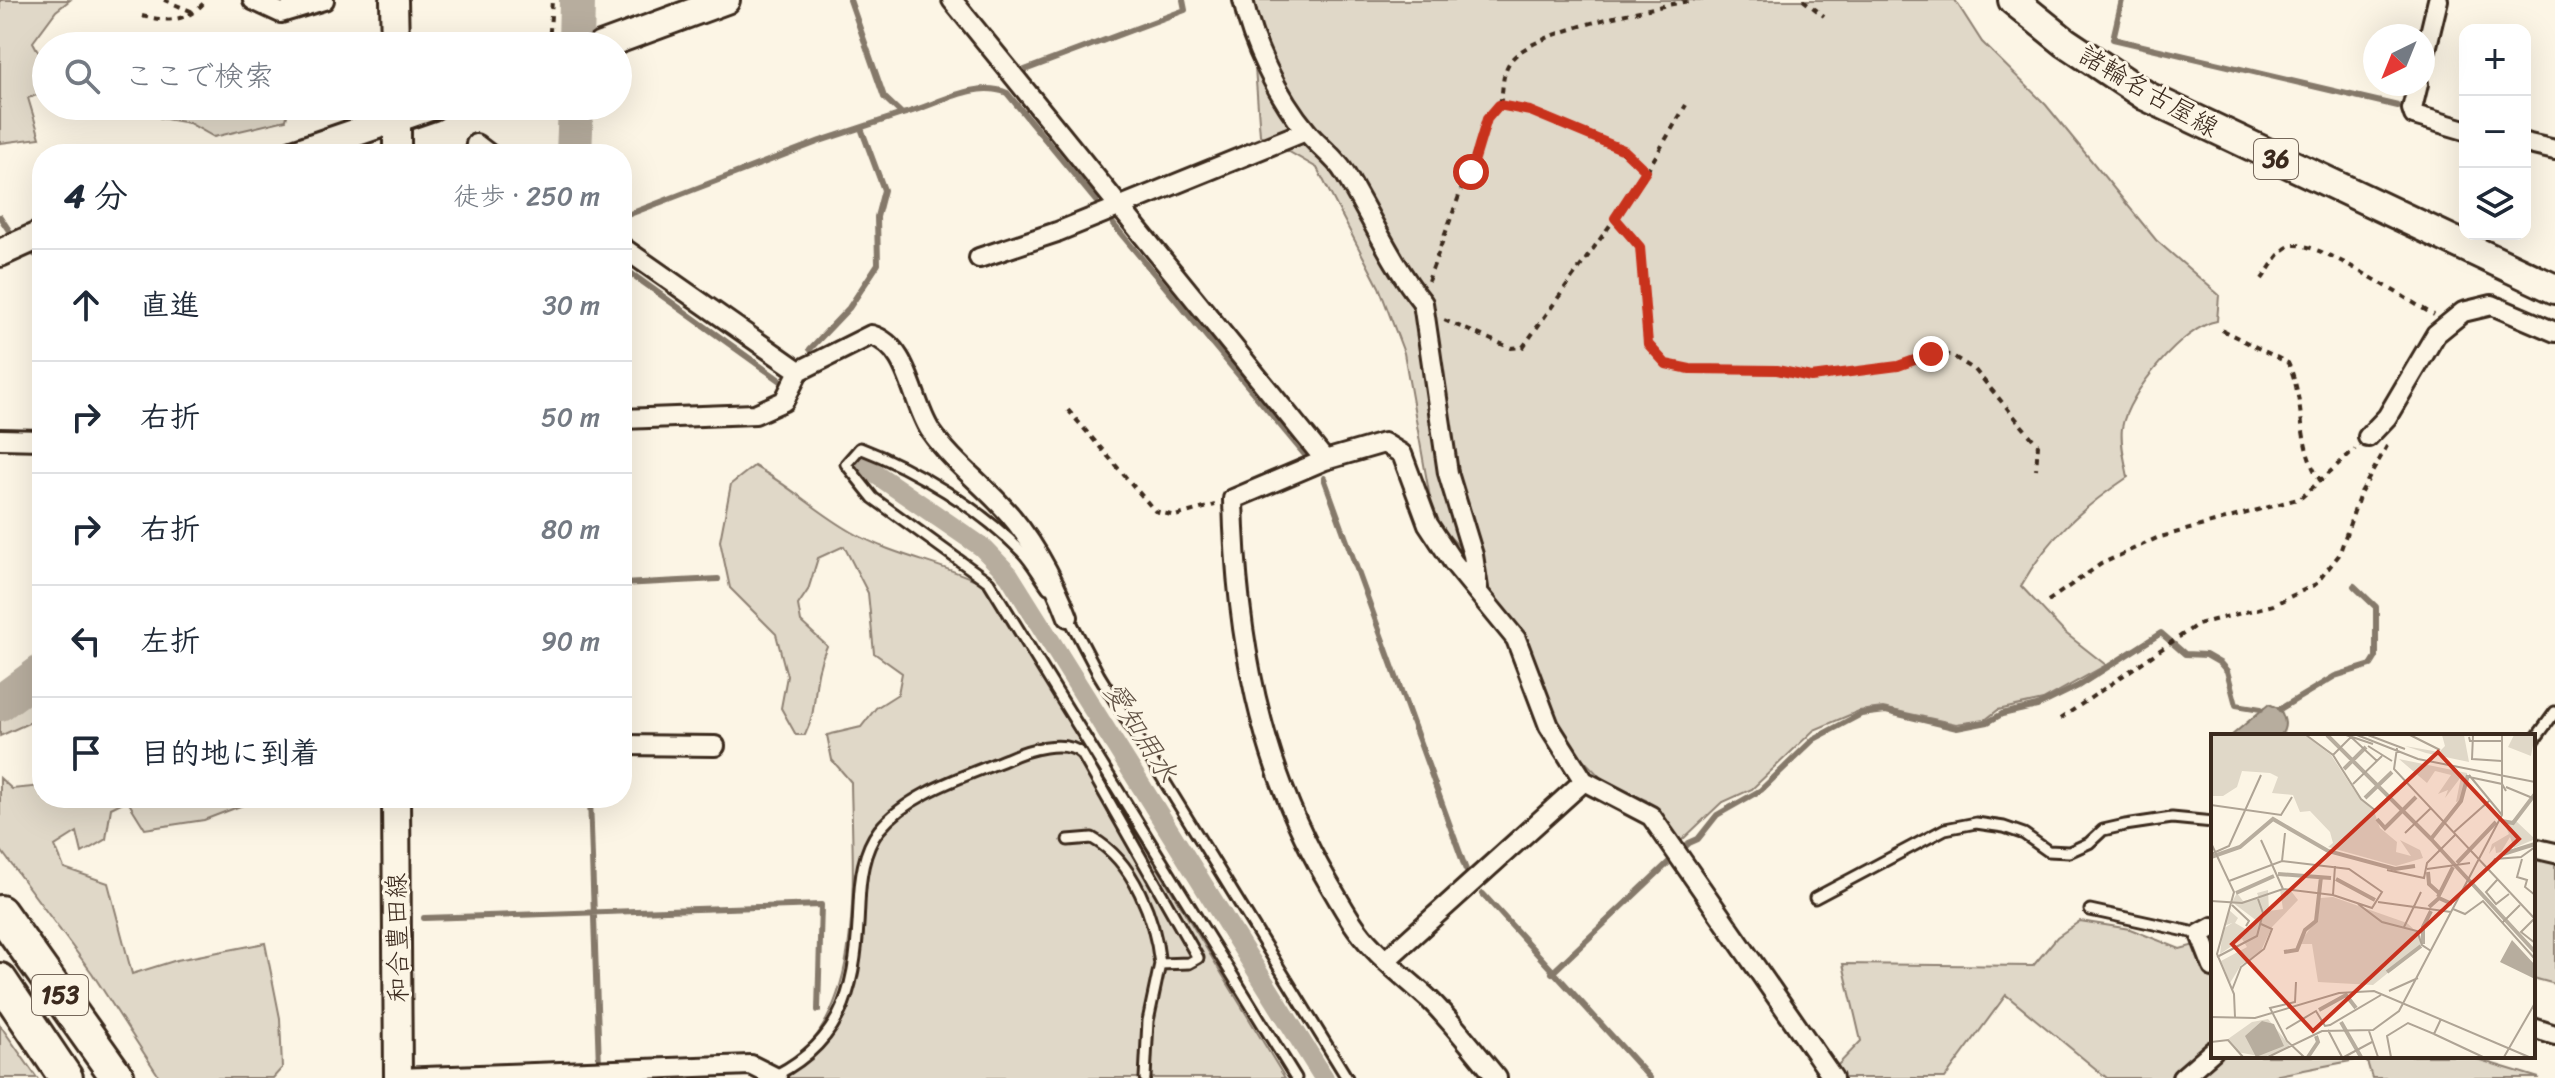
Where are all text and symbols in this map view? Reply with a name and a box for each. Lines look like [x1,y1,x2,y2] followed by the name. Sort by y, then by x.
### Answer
[2363,24,2435,96] north arrow
[2459,24,2531,240] map controls
[2459,24,2531,96] button: +
[32,32,632,120] search box
[2070,32,2228,150] street label: 諸輪名古屋線
[124,49,274,103] text: ここで検索
[60,54,104,98] icon: search
[2459,96,2531,168] button: −
[2254,139,2298,179] road number: 36
[1453,154,1489,190] route start
[64,166,128,226] text: 4 分
[2459,168,2531,240] button: layers
[453,173,600,219] text: 徒歩 · 250 m
[140,278,200,332] text: 直進
[543,282,600,328] text: 30 m
[64,283,108,327] icon: ahead
[1913,336,1949,372] route end
[140,390,200,444] text: 右折
[541,394,600,440] text: 50 m
[64,395,108,439] icon: right
[140,502,200,556] text: 右折
[541,506,600,552] text: 80 m
[64,507,108,551] icon: right
[140,614,200,668] text: 左折
[541,618,600,664] text: 90 m
[64,619,108,663] icon: left
[1091,672,1191,792] water label: 愛知用水
[140,726,320,780] text: 目的地に到着
[64,731,108,775] icon: arrive
[2211,734,2535,1058] inset map
[373,873,421,1003] street label: 和合豊田線
[32,975,88,1015] road number: 153

